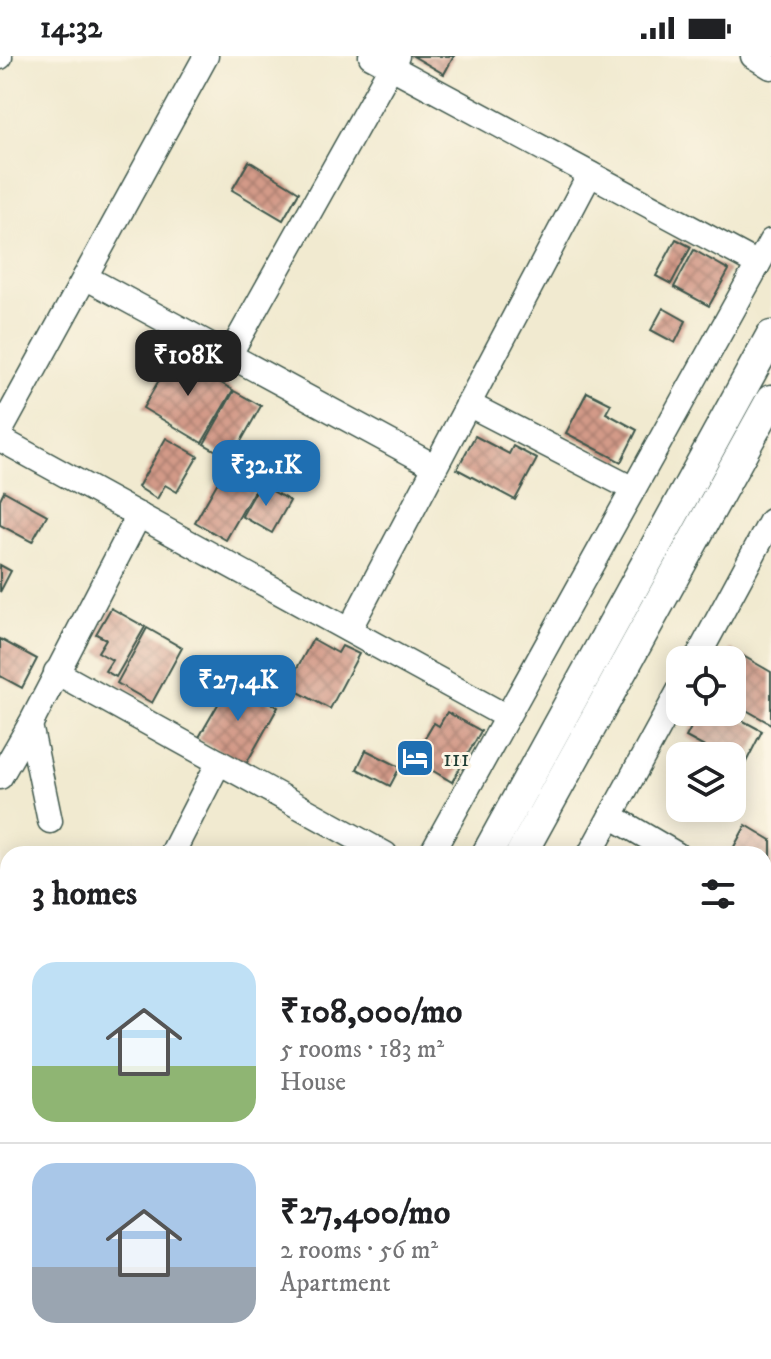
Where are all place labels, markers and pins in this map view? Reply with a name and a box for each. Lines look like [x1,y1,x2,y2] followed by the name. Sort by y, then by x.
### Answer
[132,330,244,398] pin: ₹108K
[201,440,331,508] pin: ₹32.1K
[173,655,303,723] pin: ₹27.4K
[394,737,436,779] hotel icon: 111
[443,744,469,774] place label: 111

